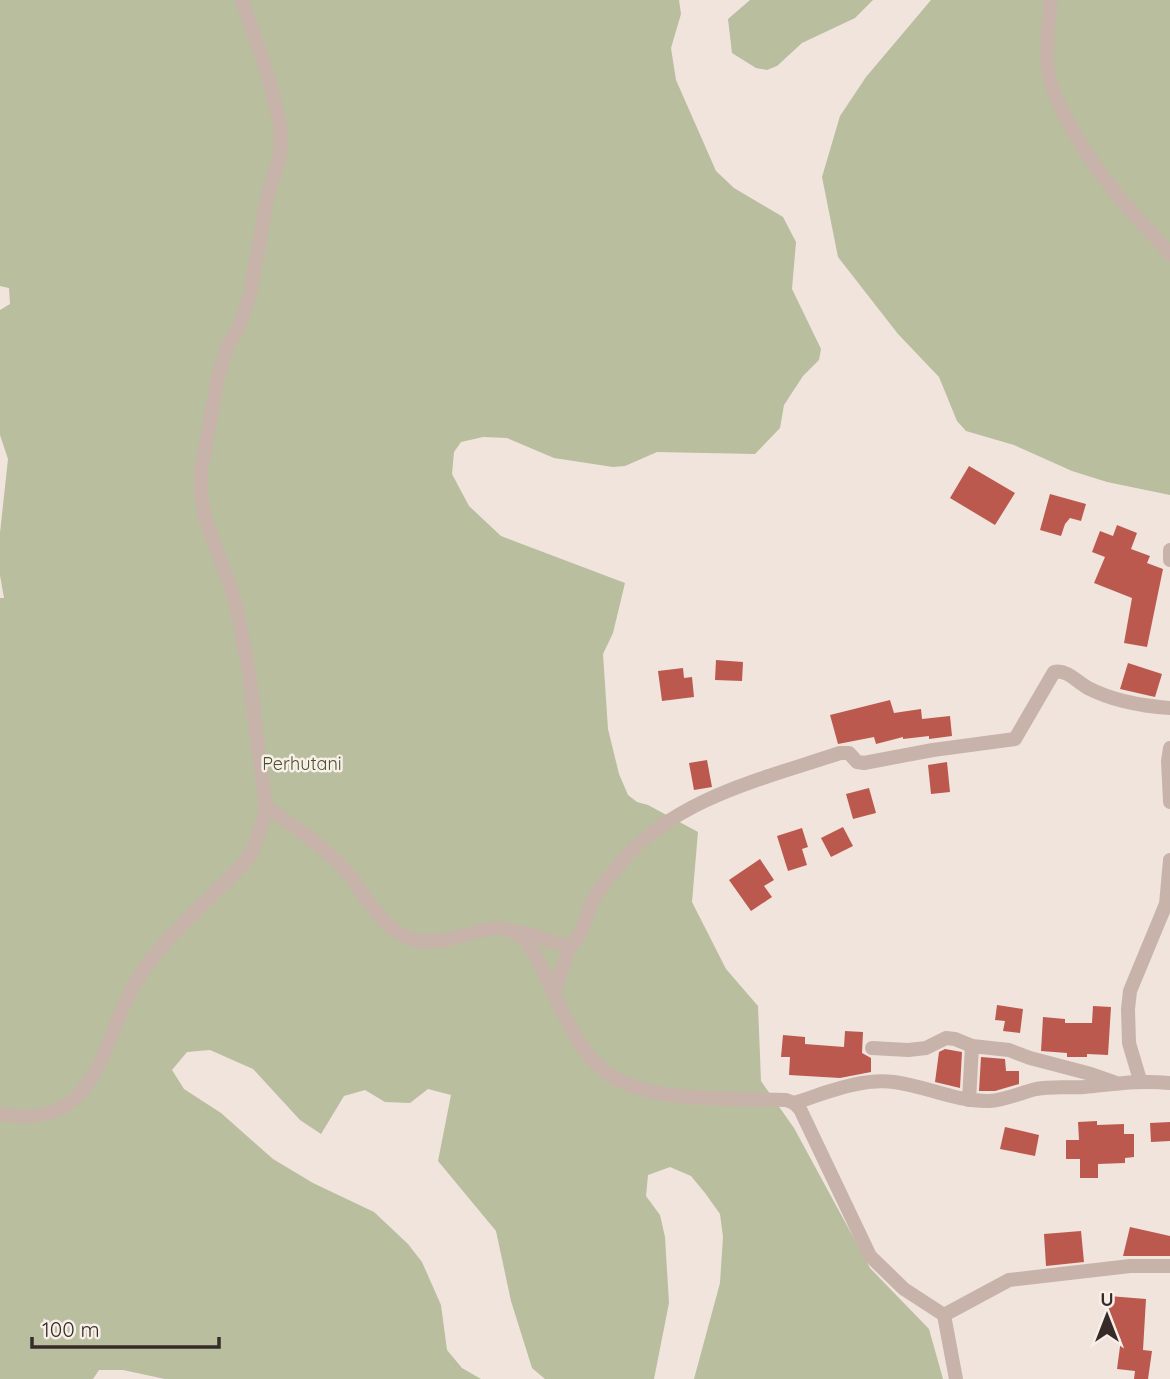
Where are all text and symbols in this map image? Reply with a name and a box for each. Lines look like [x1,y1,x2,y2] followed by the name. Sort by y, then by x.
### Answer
[262,752,342,775] park label: Perhutani
[1072,1281,1142,1351] north arrow
[1100,1287,1114,1311] text: U
[32,1306,219,1350] scale bar
[42,1316,100,1342] text: 100 m

